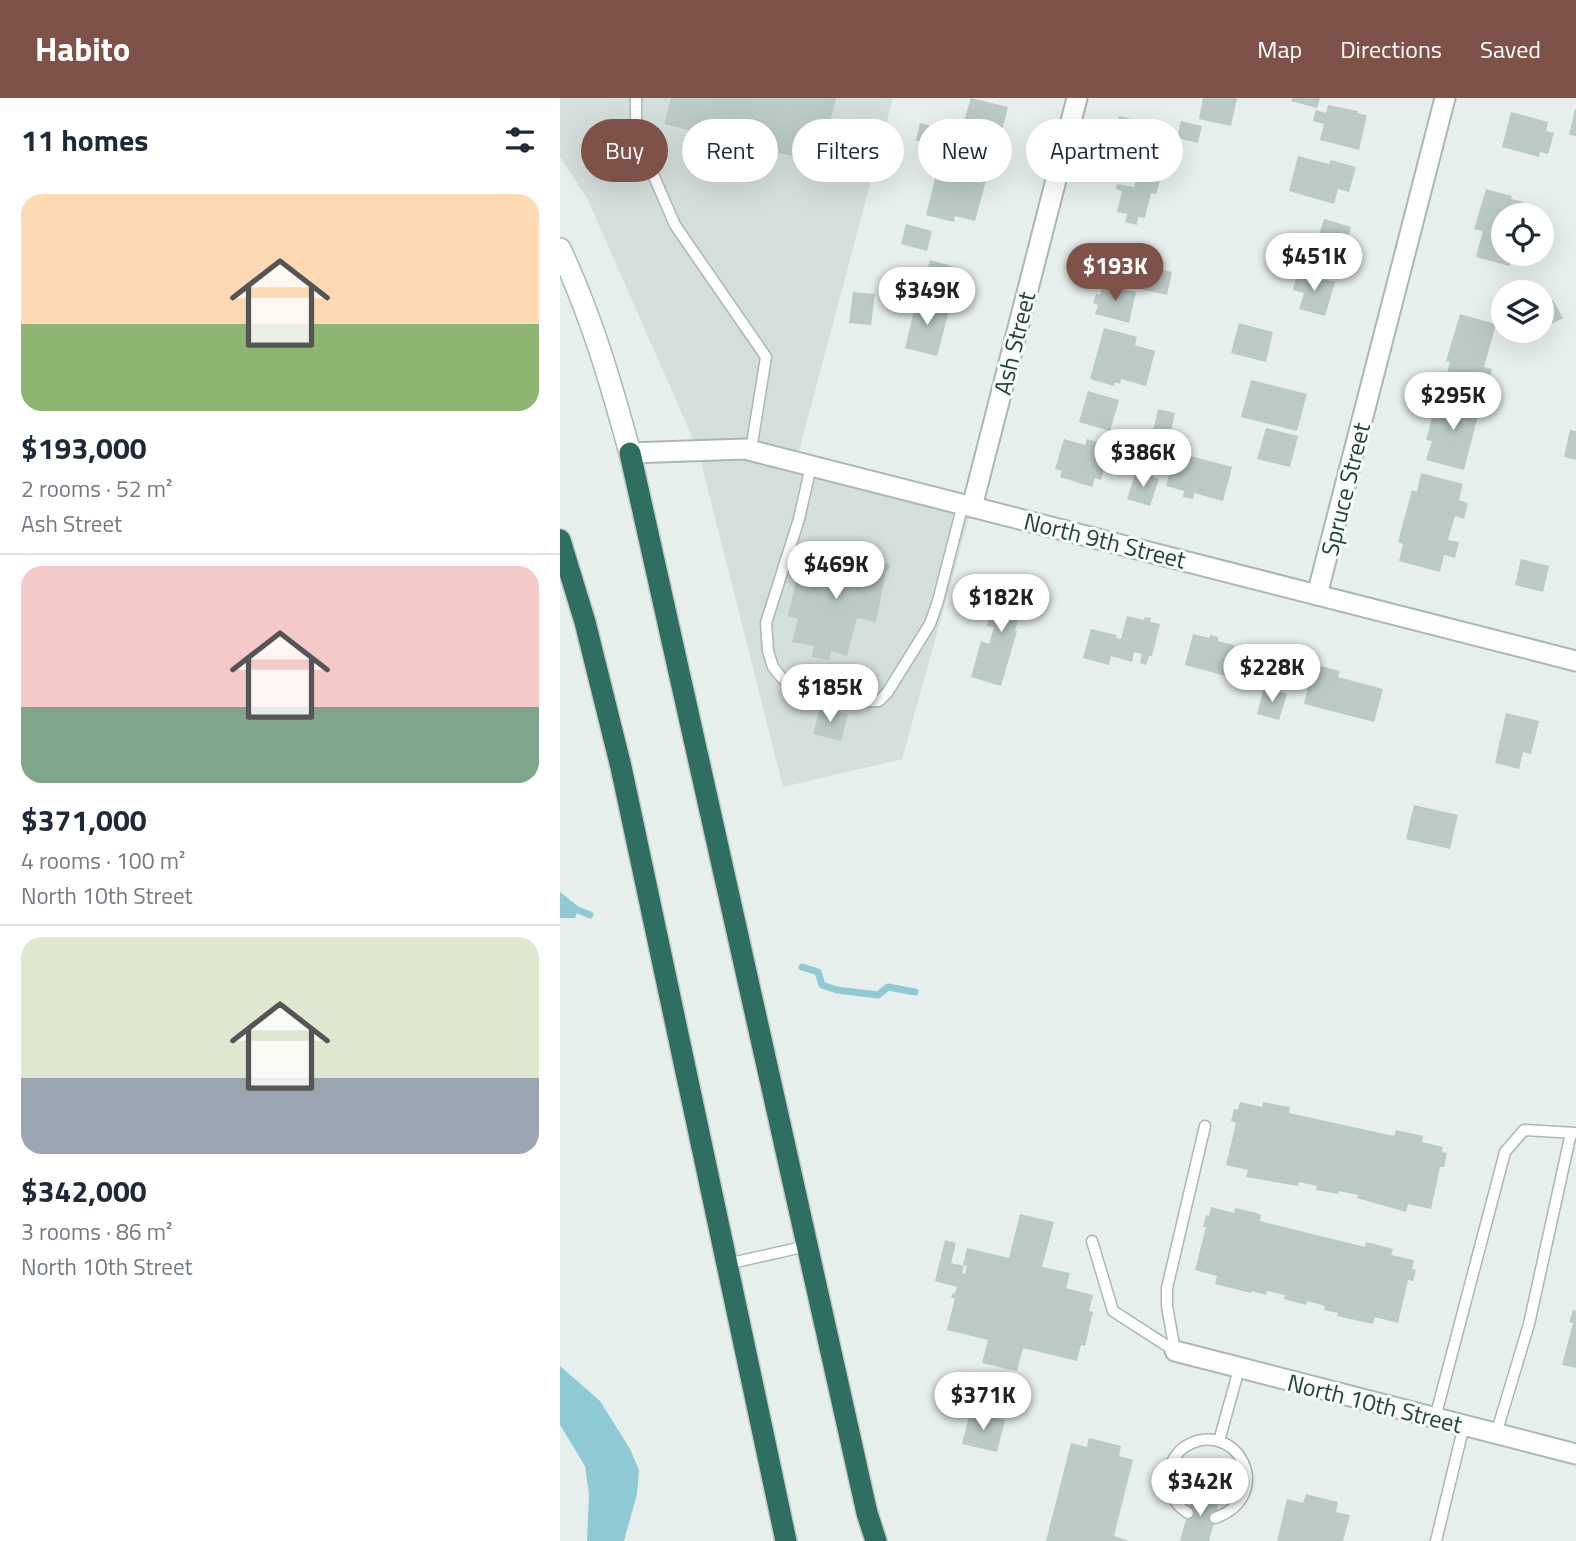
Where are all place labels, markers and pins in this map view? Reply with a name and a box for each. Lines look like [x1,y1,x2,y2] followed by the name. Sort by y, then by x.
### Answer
[1265,234,1363,293] pin: $451K
[1066,244,1164,303] pin: $193K
[878,268,976,327] pin: $349K
[1404,372,1502,432] pin: $295K
[1094,430,1192,489] pin: $386K
[787,542,885,601] pin: $469K
[952,574,1050,634] pin: $182K
[1223,644,1321,704] pin: $228K
[781,664,879,724] pin: $185K
[934,1372,1032,1432] pin: $371K
[1151,1458,1249,1518] pin: $342K

